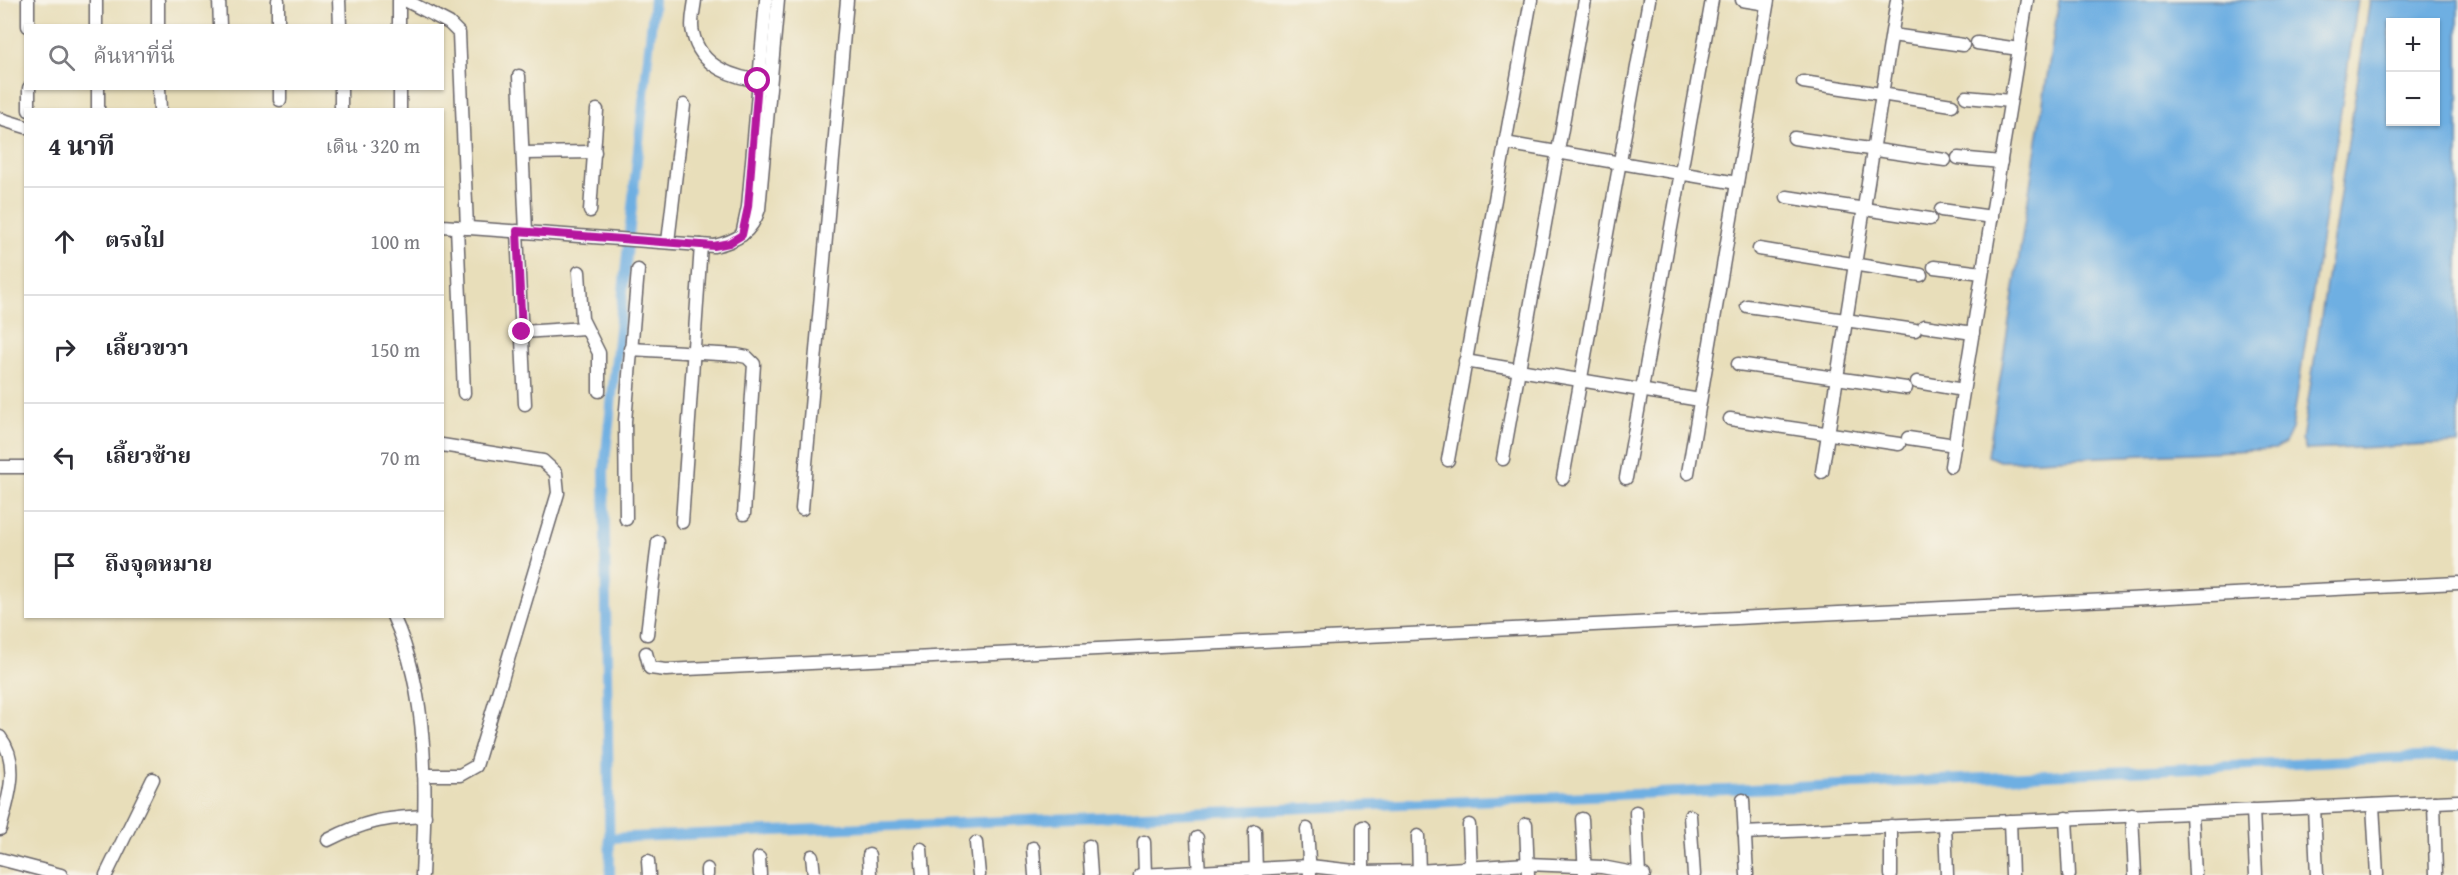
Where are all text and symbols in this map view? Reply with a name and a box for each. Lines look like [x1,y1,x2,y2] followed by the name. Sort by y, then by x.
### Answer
[2386,18,2440,126] map controls
[2386,18,2440,72] button: +
[24,24,444,90] search box
[93,39,175,71] text: ค้นหาที่นี่
[45,41,78,74] icon: search
[744,67,770,93] route start
[2386,72,2440,126] button: −
[48,126,115,165] text: 4 นาที
[325,131,420,160] text: เดิน · 320 m
[105,223,165,255] text: ตรงไป
[48,225,81,258] icon: ahead
[370,227,420,256] text: 100 m
[508,318,534,344] route end
[105,331,189,363] text: เลี้ยวขวา
[48,333,81,366] icon: right
[370,335,420,364] text: 150 m
[105,439,191,471] text: เลี้ยวซ้าย
[48,441,81,474] icon: left
[380,443,420,472] text: 70 m
[105,547,212,579] text: ถึงจุดหมาย
[48,549,81,582] icon: arrive

